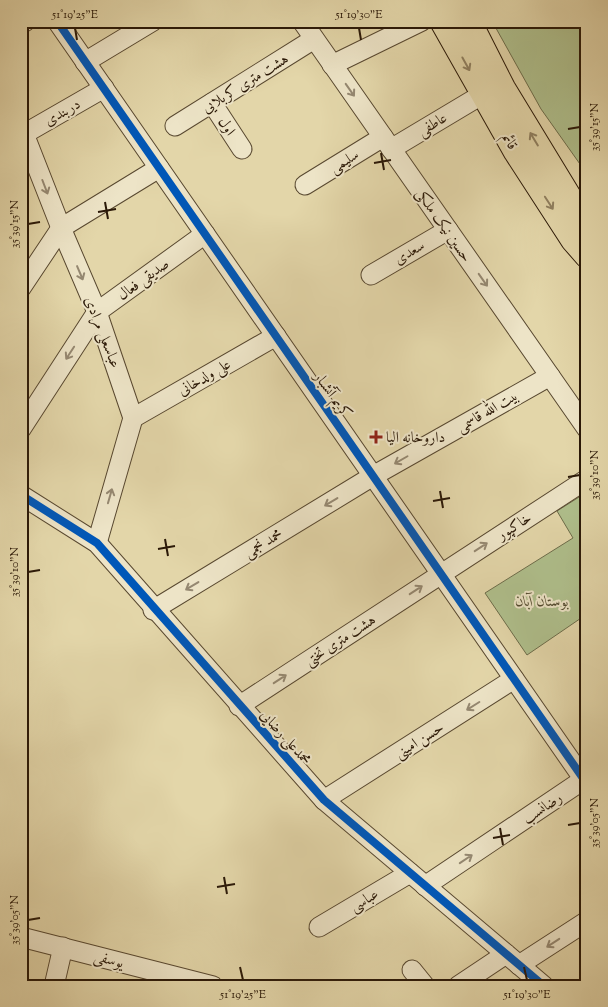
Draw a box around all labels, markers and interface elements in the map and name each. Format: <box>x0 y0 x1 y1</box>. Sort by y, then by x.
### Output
text: 51°19'25"E <box>51 6 99 24</box>
text: 51°19'30"E <box>334 6 383 24</box>
street label: هشت متری کربلایی <box>198 49 293 119</box>
one-way arrow <box>462 56 471 71</box>
one-way arrow <box>345 83 355 97</box>
street label: دربندی <box>41 95 85 132</box>
text: 35°39'15"N <box>586 102 604 151</box>
street label: عاطفی <box>414 108 452 142</box>
street label: اول <box>212 113 240 140</box>
street label: قائم <box>495 129 522 155</box>
one-way arrow <box>529 133 539 147</box>
street label: سلیمی <box>326 145 363 179</box>
one-way arrow <box>41 179 50 195</box>
street label: حسین نیک ملکی <box>410 185 476 267</box>
one-way arrow <box>545 196 555 210</box>
text: 35°39'15"N <box>6 199 24 248</box>
street label: سعدی <box>390 236 429 271</box>
street label: صدیقی فعال <box>114 254 174 306</box>
one-way arrow <box>76 265 86 280</box>
one-way arrow <box>478 273 488 287</box>
street label: عباسعلی مرادی <box>78 294 125 371</box>
one-way arrow <box>65 346 75 360</box>
street label: علی ولدخانی <box>174 355 235 402</box>
street label: کریم آتشبار <box>306 366 356 424</box>
street label: بیت الله قاسمی <box>451 384 523 438</box>
place label: داروخانه الیا <box>386 428 445 449</box>
marker: داروخانه الیا <box>370 431 382 443</box>
text: 35°39'10"N <box>586 450 604 500</box>
one-way arrow <box>394 456 408 466</box>
one-way arrow <box>106 489 116 505</box>
one-way arrow <box>325 497 339 507</box>
street label: خاکپور <box>492 508 536 547</box>
street label: محمد نجمی <box>241 524 287 564</box>
one-way arrow <box>474 542 488 552</box>
text: 35°39'10"N <box>6 547 24 597</box>
one-way arrow <box>186 582 200 592</box>
one-way arrow <box>408 585 422 595</box>
park label: بوستان آبان <box>515 592 569 613</box>
street label: هشت متری تختی <box>301 610 381 672</box>
one-way arrow <box>272 674 286 684</box>
one-way arrow <box>466 701 480 711</box>
street label: محمدعلی رضایی <box>254 706 316 770</box>
street label: حسن امینی <box>391 718 448 765</box>
street label: رضانسب <box>519 788 567 830</box>
text: 35°39'05"N <box>586 798 604 848</box>
one-way arrow <box>459 854 473 864</box>
street label: عباسی <box>346 884 383 918</box>
text: 35°39'05"N <box>6 895 24 945</box>
one-way arrow <box>546 937 560 948</box>
street label: یوسفی <box>91 946 127 975</box>
text: 51°19'25"E <box>219 986 267 1004</box>
text: 51°19'30"E <box>502 986 551 1004</box>

